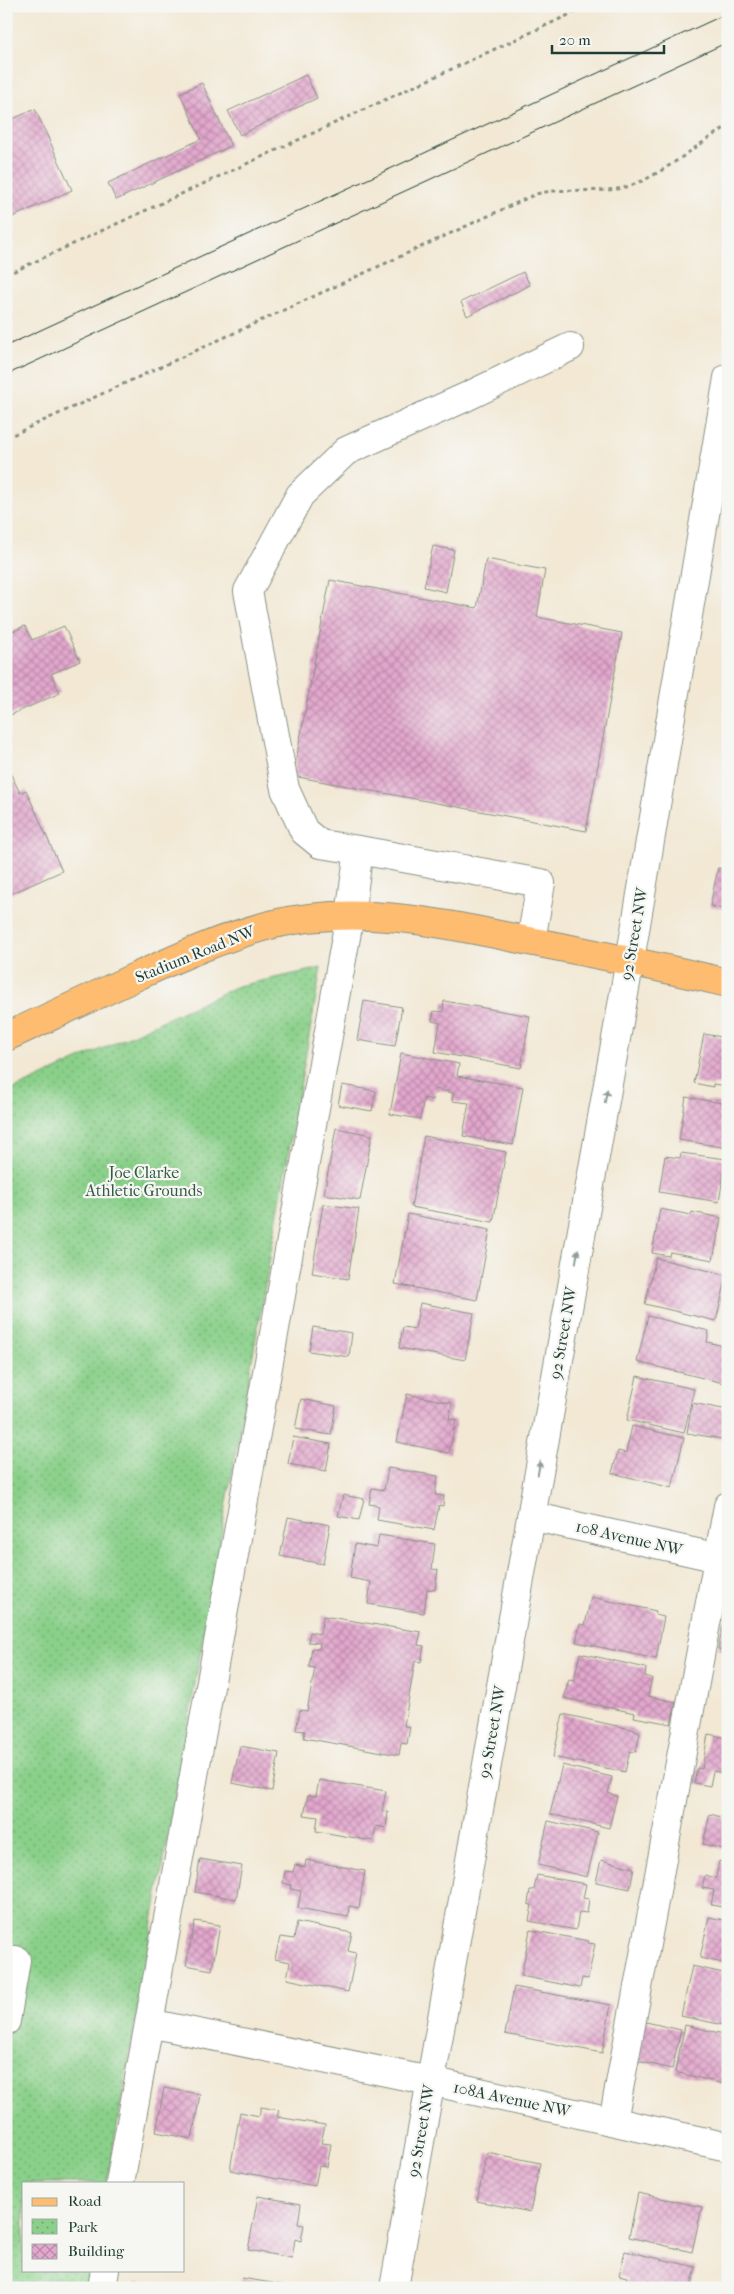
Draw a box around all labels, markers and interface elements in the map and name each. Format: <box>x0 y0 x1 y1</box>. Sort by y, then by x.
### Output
scale bar <box>552 22 664 54</box>
text: 20 m <box>559 31 591 49</box>
street label: 92 Street NW <box>617 885 652 982</box>
street label: Stadium Road NW <box>132 921 259 987</box>
one-way arrow <box>602 1088 610 1104</box>
park label: Joe Clarke Athletic Grounds <box>85 1163 203 1200</box>
one-way arrow <box>574 1248 582 1264</box>
street label: 92 Street NW <box>546 1284 581 1381</box>
one-way arrow <box>536 1459 544 1475</box>
street label: 108 Avenue NW <box>574 1517 685 1560</box>
street label: 92 Street NW <box>475 1683 510 1780</box>
street label: 108A Avenue NW <box>452 2077 574 2121</box>
street label: 92 Street NW <box>404 2082 439 2179</box>
legend <box>22 2182 185 2272</box>
text: Road <box>68 2192 102 2210</box>
text: Park <box>68 2218 98 2236</box>
text: Building <box>68 2242 125 2260</box>

